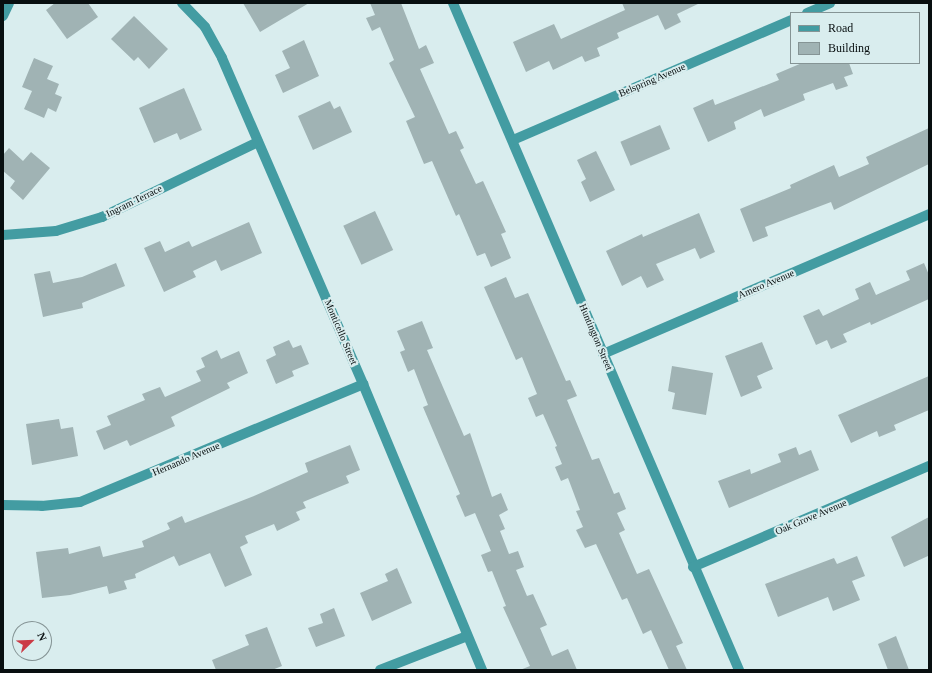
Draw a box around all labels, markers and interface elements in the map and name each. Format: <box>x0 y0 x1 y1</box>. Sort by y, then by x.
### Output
legend <box>790 12 920 64</box>
text: Road <box>828 21 853 35</box>
text: Building <box>828 41 870 55</box>
street label: Belspring Avenue <box>617 60 687 100</box>
street label: Ingram Terrace <box>104 182 164 220</box>
street label: Amero Avenue <box>736 267 796 301</box>
street label: Monticello Street <box>322 298 360 366</box>
street label: Huntington Street <box>577 302 615 372</box>
street label: Hernando Avenue <box>150 439 222 479</box>
street label: Oak Grove Avenue <box>773 496 849 538</box>
north arrow <box>12 621 52 661</box>
text: N <box>35 631 49 643</box>

